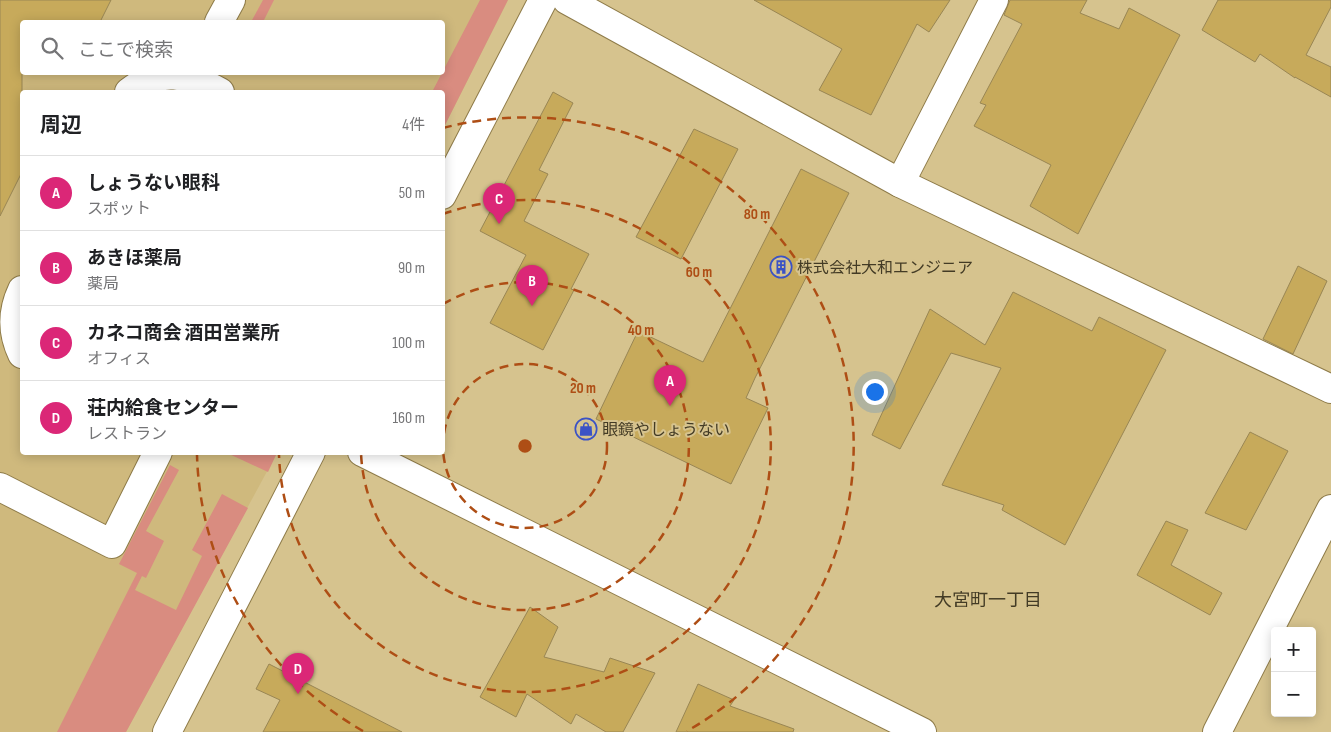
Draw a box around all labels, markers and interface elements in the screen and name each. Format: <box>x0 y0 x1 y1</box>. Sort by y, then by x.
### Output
search box <box>20 20 445 75</box>
icon: search <box>38 34 66 62</box>
text: ここで検索 <box>78 39 173 62</box>
text: 周辺 <box>40 113 82 138</box>
text: 4件 <box>402 116 425 135</box>
text: しょうない眼科 <box>87 172 220 195</box>
pin: C <box>483 183 515 224</box>
text: A <box>52 184 60 203</box>
text: 50 m <box>399 184 425 203</box>
text: スポット <box>87 200 151 219</box>
text: 80 m <box>744 205 770 224</box>
text: あきほ薬局 <box>87 247 182 270</box>
building icon: 株式会社大和エンジニア <box>769 255 793 279</box>
text: B <box>52 259 60 278</box>
text: 90 m <box>398 259 425 278</box>
place label: 株式会社大和エンジニア <box>797 259 973 278</box>
text: 60 m <box>686 263 712 282</box>
pin: B <box>516 265 548 306</box>
text: 薬局 <box>87 275 119 294</box>
text: 40 m <box>628 321 654 340</box>
text: カネコ商会 酒田営業所 <box>87 322 280 345</box>
text: C <box>52 334 60 353</box>
text: 100 m <box>392 334 425 353</box>
text: オフィス <box>87 350 151 369</box>
pin: A <box>654 365 686 406</box>
text: 20 m <box>570 379 596 398</box>
your location <box>862 379 888 405</box>
text: 荘内給食センター <box>87 397 239 420</box>
text: D <box>52 409 60 428</box>
text: 160 m <box>392 409 425 428</box>
shop icon: 眼鏡やしょうない <box>574 417 598 441</box>
place label: 眼鏡やしょうない <box>602 421 730 440</box>
text: レストラン <box>87 425 167 444</box>
centre of rings <box>516 437 534 455</box>
district label: 大宮町一丁目 <box>934 590 1042 611</box>
map controls <box>1271 627 1316 717</box>
button: + <box>1271 627 1316 672</box>
pin: D <box>282 653 314 694</box>
button: − <box>1271 672 1316 717</box>

